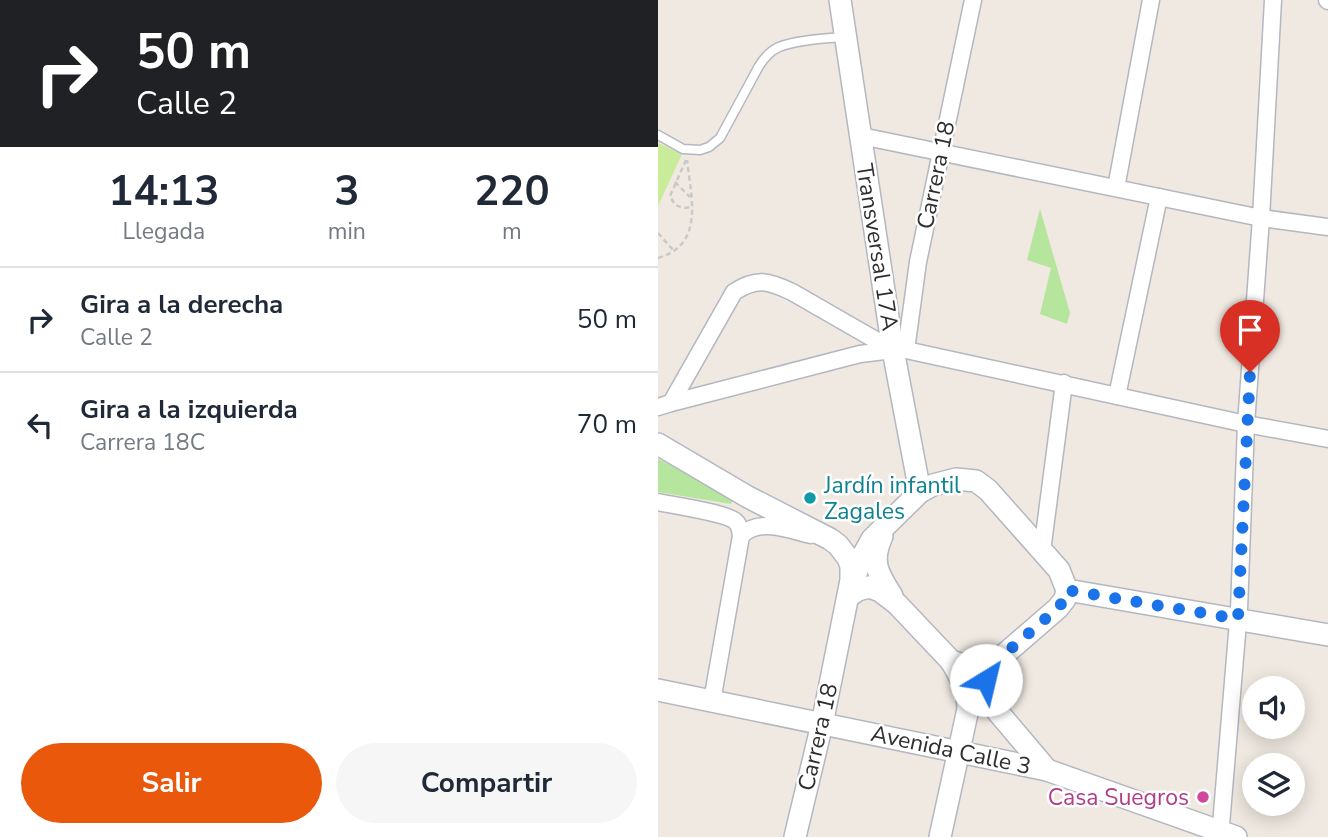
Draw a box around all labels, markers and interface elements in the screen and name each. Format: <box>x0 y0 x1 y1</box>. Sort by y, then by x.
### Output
text: 50 m <box>136 18 251 85</box>
icon: right <box>21 28 112 119</box>
text: Calle 2 <box>136 82 237 125</box>
street label: Carrera 18 <box>909 118 963 232</box>
street label: Transversal 17A <box>848 161 906 333</box>
text: 14:13 <box>108 163 219 220</box>
text: 3 <box>334 163 359 220</box>
text: 220 <box>474 163 550 220</box>
text: Llegada <box>123 216 205 247</box>
text: min <box>328 216 366 247</box>
text: m <box>502 216 522 247</box>
text: Gira a la derecha <box>80 287 283 322</box>
pin <box>1220 300 1280 372</box>
icon: right <box>21 301 59 339</box>
text: 50 m <box>577 302 637 337</box>
icon: arrive <box>1231 311 1269 349</box>
text: Calle 2 <box>80 322 153 353</box>
text: Gira a la izquierda <box>80 392 298 427</box>
icon: left <box>21 406 59 444</box>
text: 70 m <box>577 407 637 442</box>
text: Carrera 18C <box>80 427 205 458</box>
place label: Jardín infantil Zagales <box>823 470 961 527</box>
marker: Jardín infantil Zagales <box>802 490 818 506</box>
position arrow <box>949 643 1023 717</box>
map controls <box>1242 676 1305 816</box>
button: sound <box>1242 676 1305 739</box>
street label: Carrera 18 <box>791 680 845 794</box>
street label: Avenida Calle 3 <box>868 718 1034 782</box>
button: Salir <box>21 743 322 823</box>
button: Compartir <box>336 743 637 823</box>
button: layers <box>1242 753 1305 816</box>
place label: Casa Suegros <box>1048 782 1189 813</box>
marker: Casa Suegros <box>1195 789 1211 805</box>

